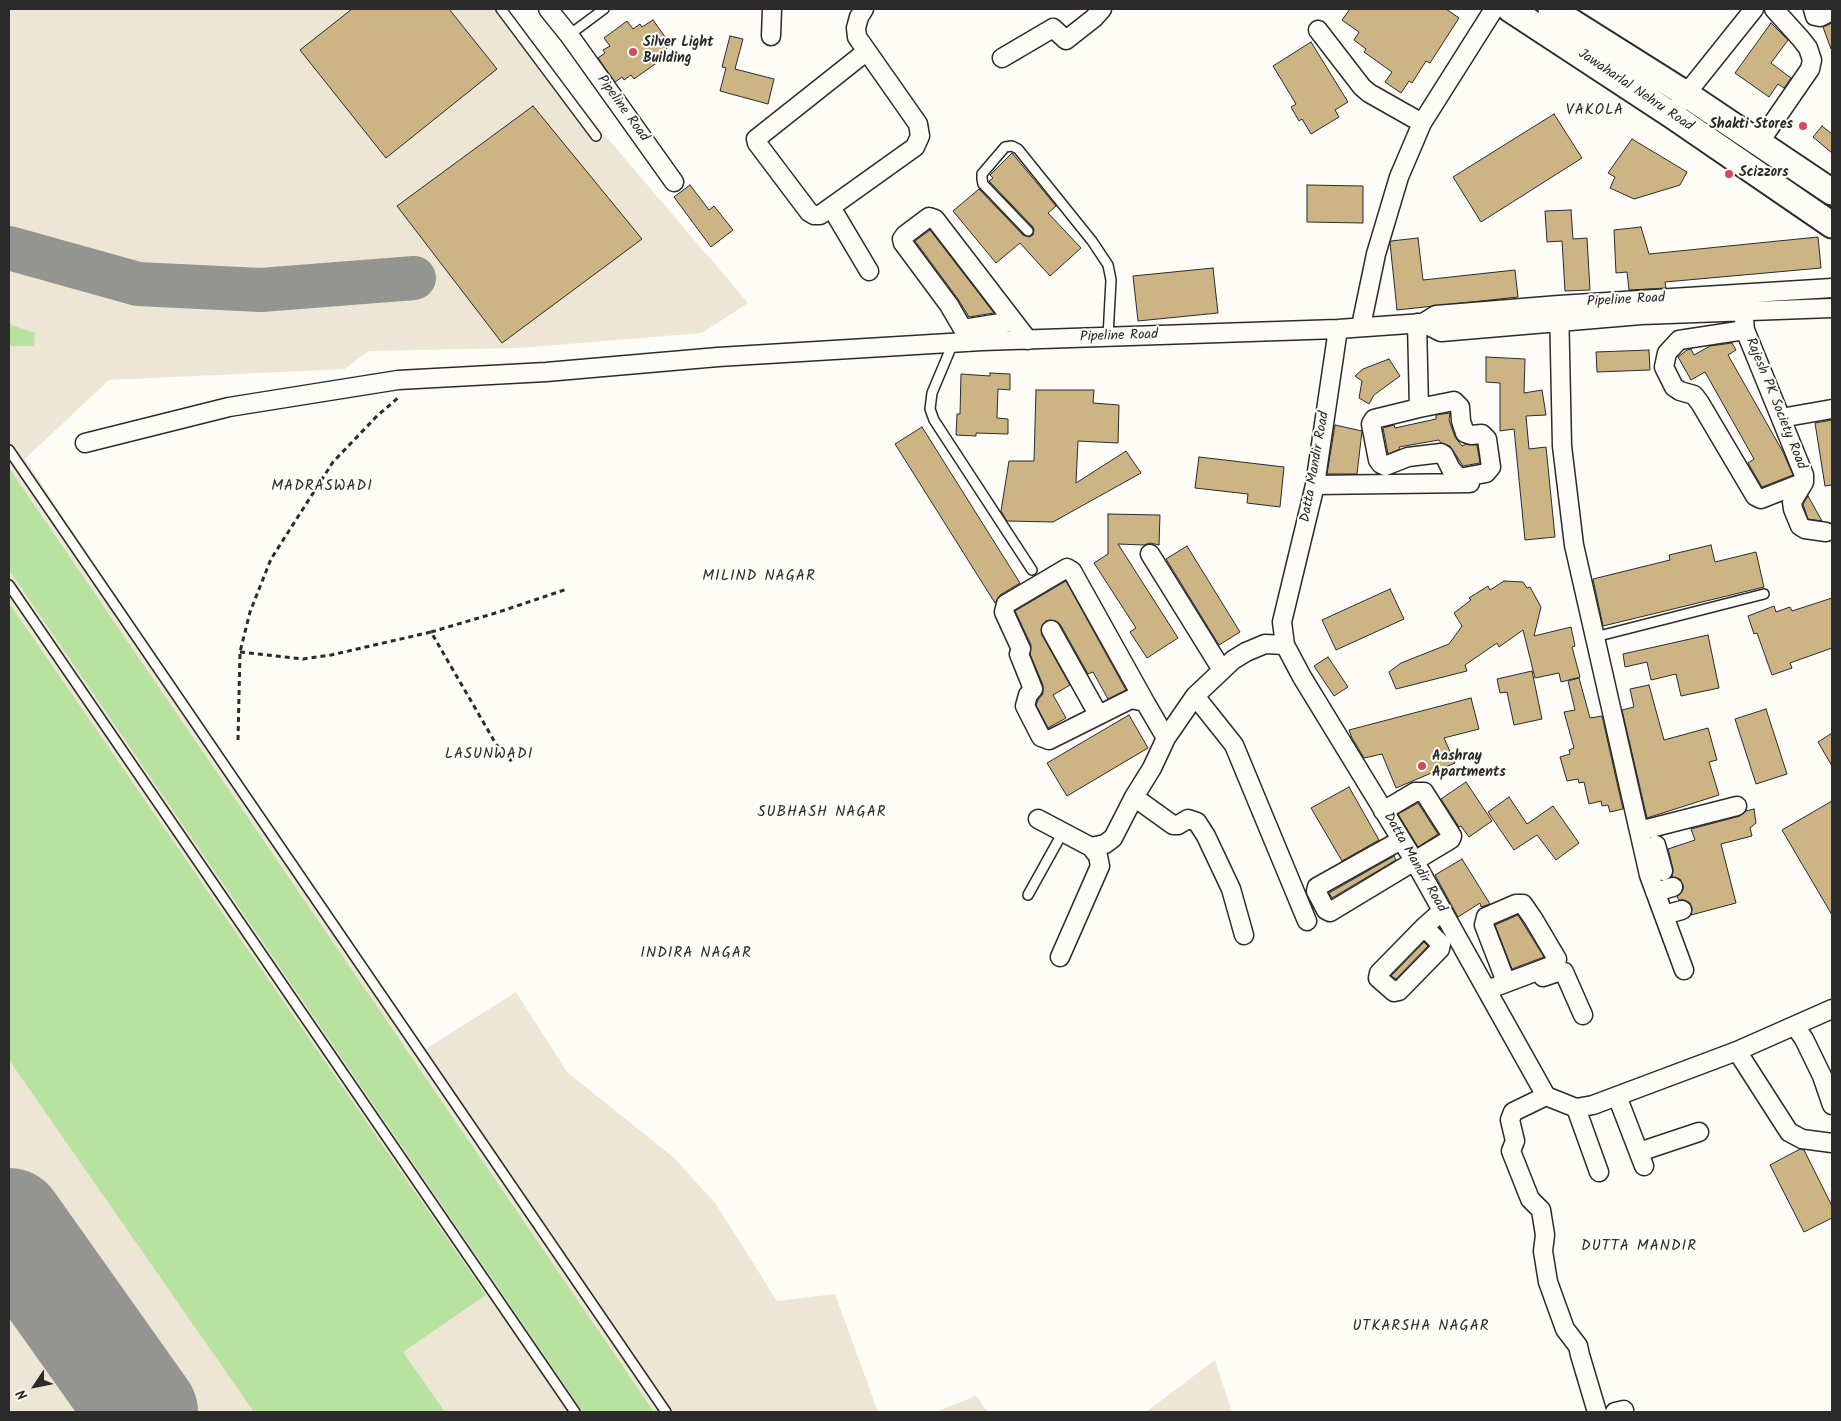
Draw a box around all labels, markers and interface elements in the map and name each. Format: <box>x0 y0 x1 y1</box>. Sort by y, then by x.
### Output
place label: Silver Light Building <box>643 36 714 68</box>
marker: Silver Light Building <box>627 46 639 58</box>
street label: Jawaharlal Nehru Road <box>1574 46 1696 136</box>
street label: Pipeline Road <box>592 72 652 146</box>
district label: VAKOLA <box>1565 102 1625 120</box>
place label: Shakti Stores <box>1709 118 1793 134</box>
marker: Shakti Stores <box>1797 120 1809 132</box>
place label: Scizzors <box>1739 166 1789 182</box>
marker: Scizzors <box>1723 168 1735 180</box>
street label: Pipeline Road <box>1587 291 1665 311</box>
street label: Pipeline Road <box>1080 327 1158 347</box>
street label: Rajesh PK Society Road <box>1741 336 1809 472</box>
street label: Datta Mandir Road <box>1298 410 1334 524</box>
district label: MADRASWADI <box>270 478 374 496</box>
district label: MILIND NAGAR <box>701 568 817 586</box>
district label: LASUNWADI <box>444 746 534 764</box>
place label: Aashray Apartments <box>1432 750 1506 782</box>
marker: Aashray Apartments <box>1416 760 1428 772</box>
district label: SUBHASH NAGAR <box>756 804 888 822</box>
street label: Datta Mandir Road <box>1379 810 1449 916</box>
district label: INDIRA NAGAR <box>639 945 753 963</box>
district label: DUTTA MANDIR <box>1579 1238 1699 1256</box>
district label: UTKARSHA NAGAR <box>1351 1318 1491 1336</box>
north arrow <box>10 1361 60 1411</box>
text: N <box>11 1385 34 1404</box>

